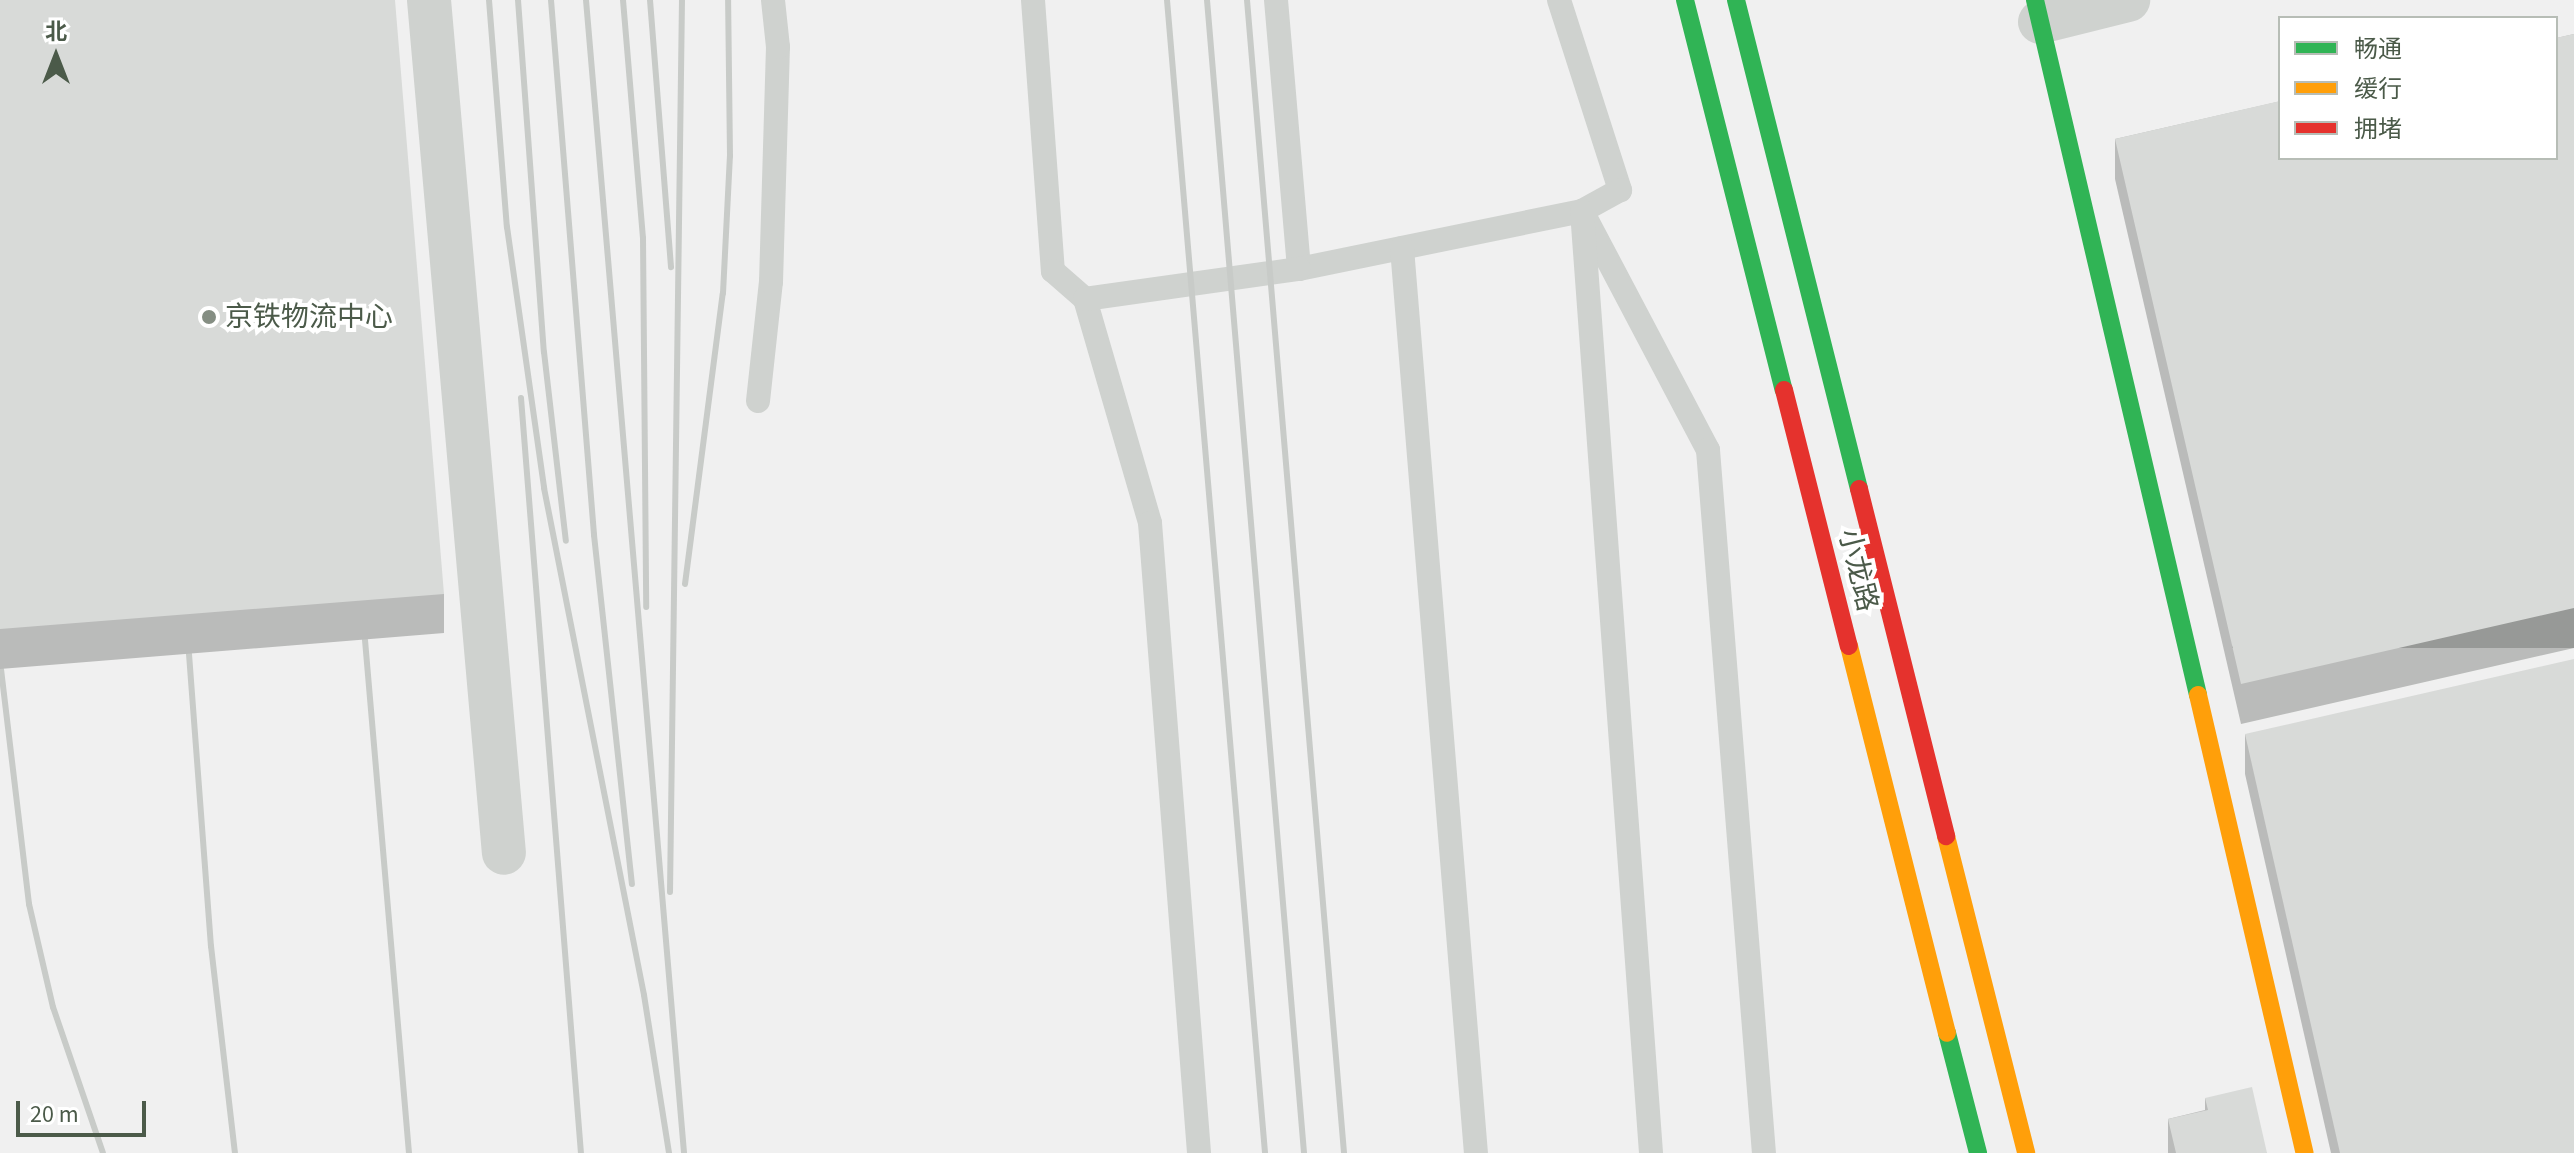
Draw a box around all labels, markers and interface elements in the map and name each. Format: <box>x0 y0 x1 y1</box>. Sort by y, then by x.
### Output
north arrow <box>16 16 96 96</box>
text: 北 <box>45 16 67 48</box>
legend <box>2278 16 2558 160</box>
text: 畅通 <box>2354 32 2402 67</box>
text: 缓行 <box>2354 72 2402 107</box>
text: 拥堵 <box>2354 112 2402 147</box>
place label: 京铁物流中心 <box>225 300 393 334</box>
marker: 京铁物流中心 <box>200 308 218 326</box>
street label: 小龙路 <box>1832 525 1884 615</box>
scale bar <box>20 1085 150 1135</box>
text: 20 m <box>30 1097 79 1132</box>

